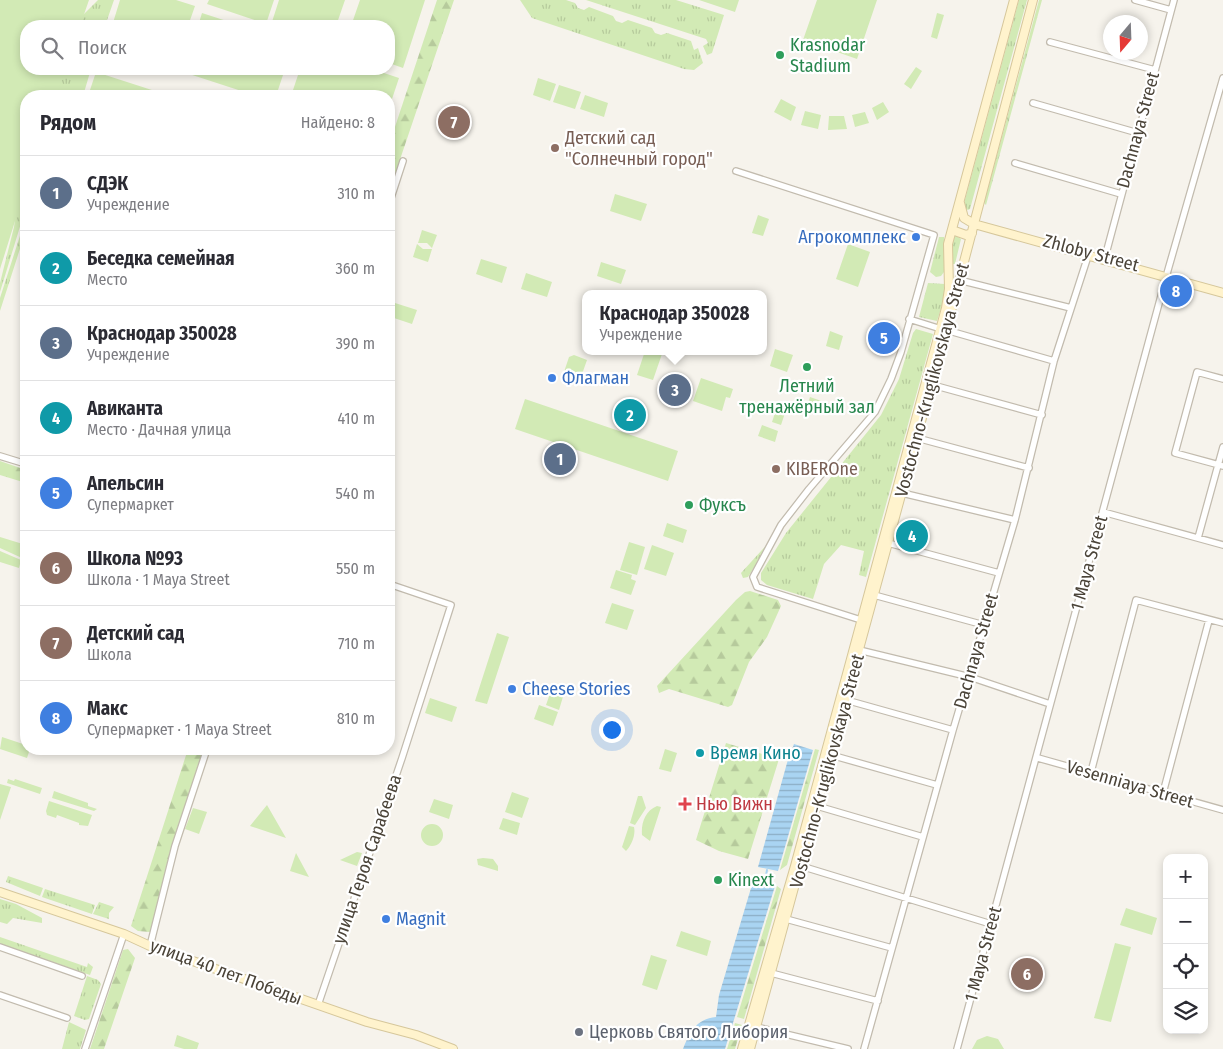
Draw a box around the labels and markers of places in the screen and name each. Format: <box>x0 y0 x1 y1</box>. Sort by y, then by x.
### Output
place label: Krasnodar Stadium <box>790 34 866 77</box>
marker: Krasnodar Stadium <box>774 49 786 61</box>
pin: 7 <box>438 103 470 141</box>
place label: Детский сад "Солнечный город" <box>564 127 713 170</box>
marker: Детский сад "Солнечный город" <box>549 142 561 154</box>
place label: Агрокомплекс <box>798 226 906 248</box>
marker: Агрокомплекс <box>910 231 922 243</box>
pin: 8 <box>1160 272 1192 310</box>
pin: 5 <box>868 319 900 357</box>
marker: Летний тренажёрный зал <box>801 361 813 373</box>
place label: Флагман <box>562 367 629 389</box>
pin: 3 <box>659 371 691 409</box>
marker: Флагман <box>546 372 558 384</box>
place label: Летний тренажёрный зал <box>739 375 875 418</box>
pin: 2 <box>614 396 646 434</box>
pin: 1 <box>544 440 576 478</box>
place label: KIBEROne <box>786 458 858 480</box>
marker: KIBEROne <box>770 463 782 475</box>
place label: Фуксъ <box>699 494 746 516</box>
marker: Фуксъ <box>683 499 695 511</box>
pin: 4 <box>896 517 928 555</box>
place label: Cheese Stories <box>522 678 631 700</box>
marker: Cheese Stories <box>506 683 518 695</box>
place label: Время Кино <box>710 742 801 764</box>
marker: Время Кино <box>694 747 706 759</box>
place label: Нью Вижн <box>696 793 773 815</box>
marker: Нью Вижн <box>678 797 692 811</box>
place label: Kinext <box>728 869 774 891</box>
marker: Kinext <box>712 874 724 886</box>
place label: Magnit <box>396 908 446 930</box>
marker: Magnit <box>380 913 392 925</box>
pin: 6 <box>1011 955 1043 993</box>
place label: Церковь Святого Либория <box>589 1021 788 1043</box>
marker: Церковь Святого Либория <box>573 1026 585 1038</box>

